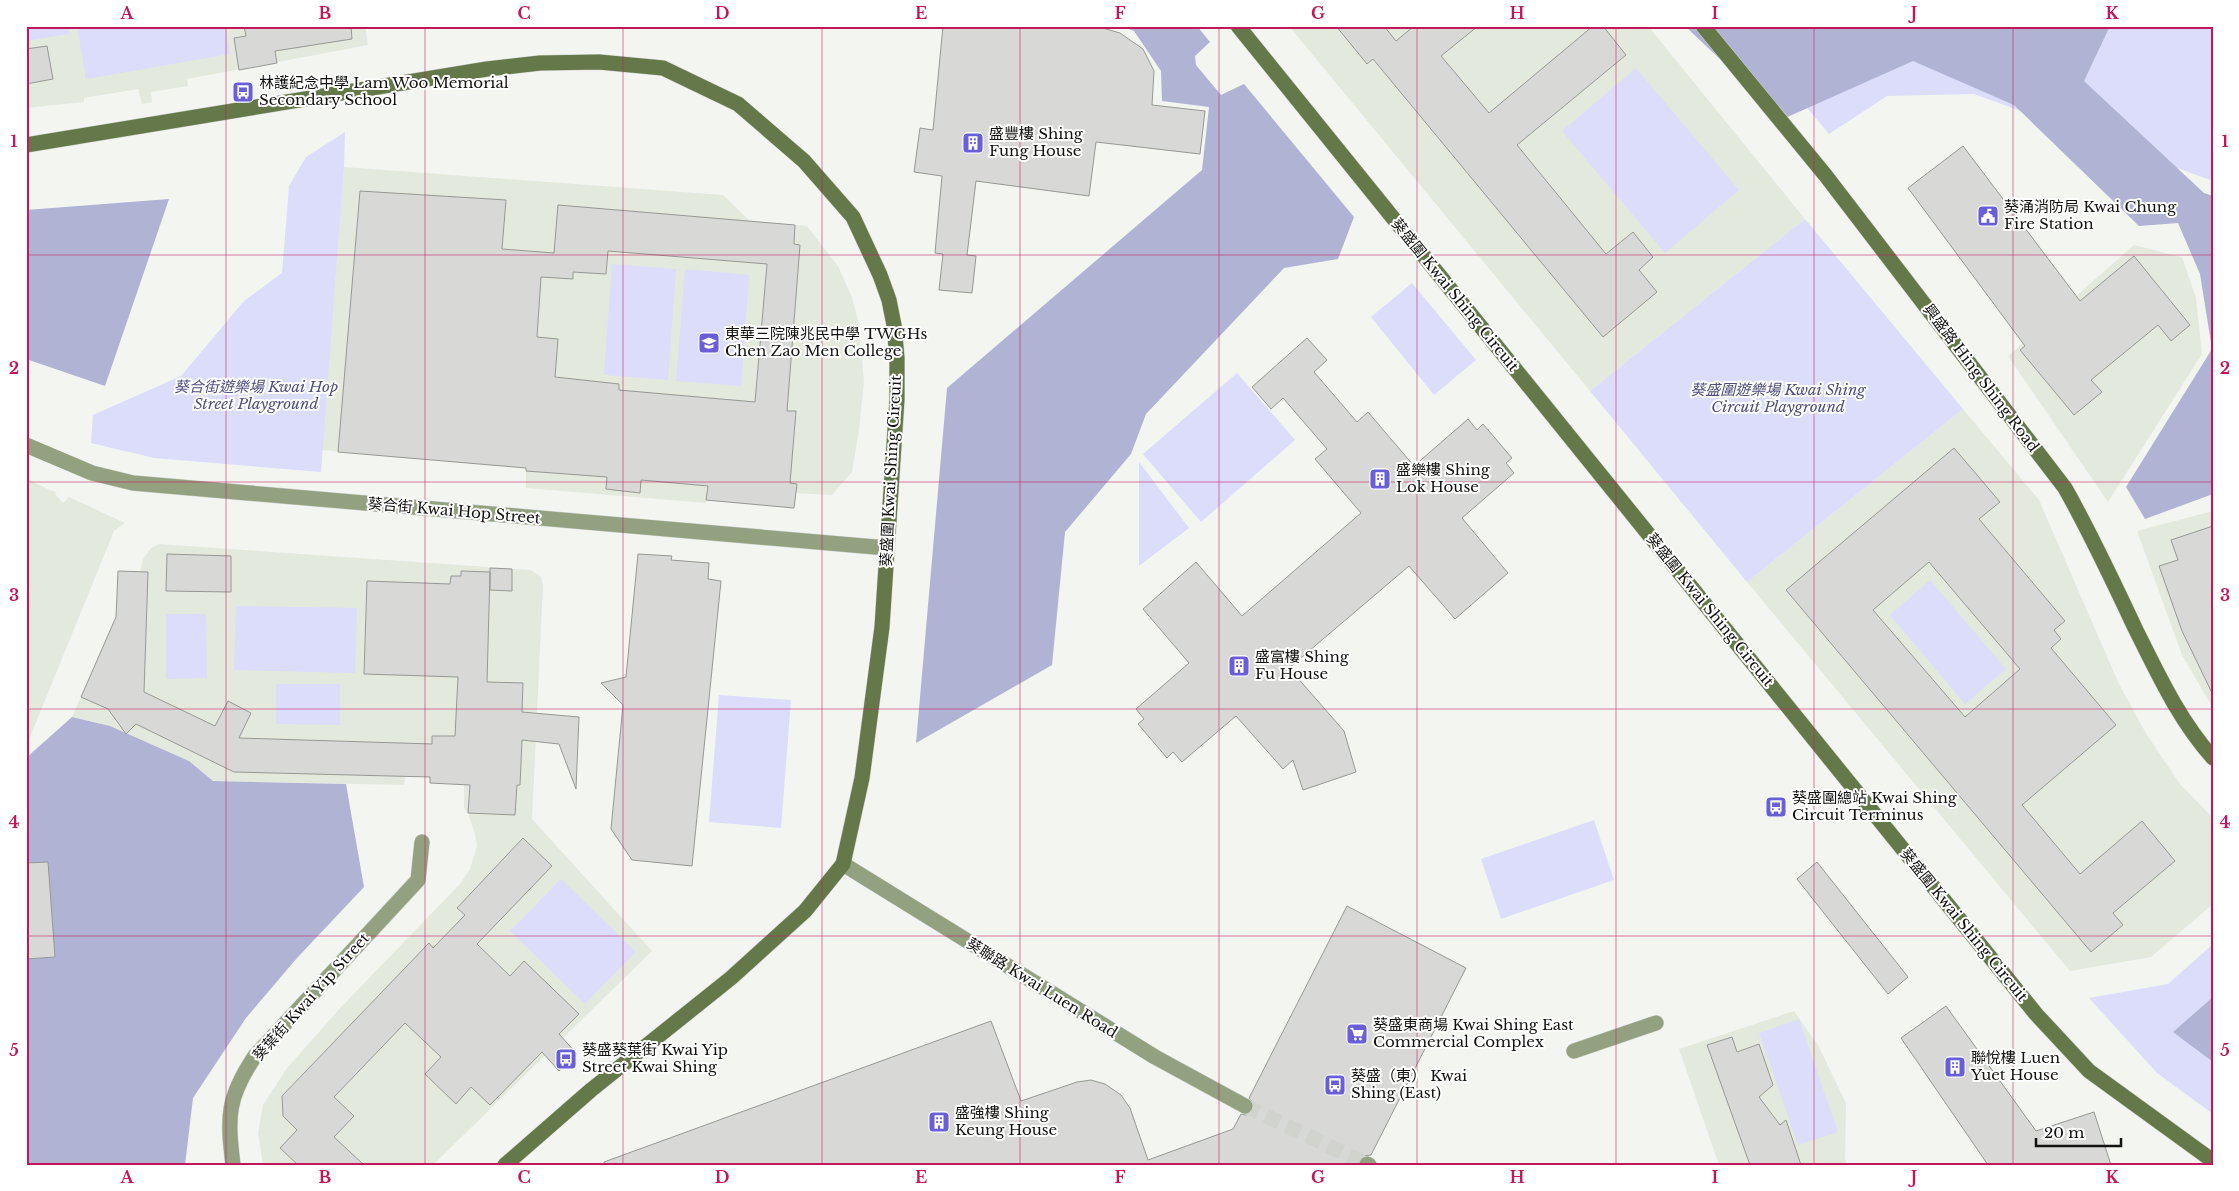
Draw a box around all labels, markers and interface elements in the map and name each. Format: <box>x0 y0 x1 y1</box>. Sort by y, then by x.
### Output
text: A <box>120 3 135 23</box>
text: B <box>319 3 332 23</box>
text: C <box>517 3 531 23</box>
text: D <box>715 3 729 23</box>
text: E <box>915 3 927 23</box>
text: F <box>1114 3 1126 23</box>
text: G <box>1311 3 1325 23</box>
text: H <box>1509 3 1525 23</box>
text: I <box>1712 3 1719 23</box>
text: J <box>1908 3 1917 23</box>
text: K <box>2105 3 2119 23</box>
place label: 林護紀念中學 Lam Woo Memorial Secondary School <box>259 73 509 109</box>
bus stop icon: 林護紀念中學 Lam Woo Memorial Secondary School <box>231 80 255 104</box>
place label: 盛豐樓 Shing Fung House <box>989 124 1084 160</box>
text: 1 <box>11 131 18 151</box>
building icon: 盛豐樓 Shing Fung House <box>961 131 985 155</box>
text: 1 <box>2222 131 2229 151</box>
place label: 葵涌消防局 Kwai Chung Fire Station <box>2004 197 2177 233</box>
public building icon: 葵涌消防局 Kwai Chung Fire Station <box>1976 204 2000 228</box>
street label: 葵盛圍 Kwai Shing Circuit <box>1388 214 1523 376</box>
street label: 興盛路 Hing Shing Road <box>1920 300 2043 455</box>
place label: 東華三院陳兆民中學 TWGHs Chen Zao Men College <box>725 324 927 360</box>
school or university icon: 東華三院陳兆民中學 TWGHs Chen Zao Men College <box>697 331 721 355</box>
text: 2 <box>9 358 19 378</box>
text: 2 <box>2220 358 2230 378</box>
street label: 葵盛圍 Kwai Shing Circuit <box>876 374 905 567</box>
park label: 葵合街遊樂場 Kwai Hop Street Playground <box>174 377 338 413</box>
park label: 葵盛圍遊樂場 Kwai Shing Circuit Playground <box>1690 380 1866 416</box>
place label: 盛樂樓 Shing Lok House <box>1396 460 1491 496</box>
building icon: 盛樂樓 Shing Lok House <box>1368 467 1392 491</box>
street label: 葵合街 Kwai Hop Street <box>367 493 542 528</box>
street label: 葵盛圍 Kwai Shing Circuit <box>1643 529 1778 691</box>
text: 3 <box>9 585 19 605</box>
text: 3 <box>2220 585 2230 605</box>
place label: 盛富樓 Shing Fu House <box>1255 647 1350 683</box>
building icon: 盛富樓 Shing Fu House <box>1227 654 1251 678</box>
place label: 葵盛圍總站 Kwai Shing Circuit Terminus <box>1792 788 1958 824</box>
bus stop icon: 葵盛圍總站 Kwai Shing Circuit Terminus <box>1764 795 1788 819</box>
text: 4 <box>9 812 19 832</box>
text: 4 <box>2220 812 2230 832</box>
street label: 葵盛圍 Kwai Shing Circuit <box>1897 844 2032 1006</box>
street label: 葵葉街 Kwai Yip Street <box>248 929 373 1064</box>
street label: 葵聯路 Kwai Luen Road <box>963 933 1121 1042</box>
place label: 葵盛東商場 Kwai Shing East Commercial Complex <box>1373 1015 1574 1051</box>
supermarket icon: 葵盛東商場 Kwai Shing East Commercial Complex <box>1345 1022 1369 1046</box>
text: 5 <box>9 1040 19 1060</box>
place label: 葵盛葵葉街 Kwai Yip Street Kwai Shing <box>582 1040 728 1076</box>
text: 5 <box>2220 1040 2230 1060</box>
bus stop icon: 葵盛葵葉街 Kwai Yip Street Kwai Shing <box>554 1047 578 1071</box>
place label: 聯悅樓 Luen Yuet House <box>1970 1048 2060 1084</box>
building icon: 聯悅樓 Luen Yuet House <box>1943 1055 1967 1079</box>
place label: 葵盛（東） Kwai Shing (East) <box>1351 1066 1467 1102</box>
bus stop icon: 葵盛（東） Kwai Shing (East) <box>1323 1073 1347 1097</box>
place label: 盛強樓 Shing Keung House <box>955 1103 1057 1139</box>
building icon: 盛強樓 Shing Keung House <box>927 1110 951 1134</box>
scale bar <box>2036 1116 2122 1148</box>
text: 20 m <box>2044 1123 2084 1142</box>
text: A <box>120 1167 135 1187</box>
text: B <box>319 1167 332 1187</box>
text: C <box>517 1167 531 1187</box>
text: D <box>715 1167 729 1187</box>
text: E <box>915 1167 927 1187</box>
text: F <box>1114 1167 1126 1187</box>
text: G <box>1311 1167 1325 1187</box>
text: H <box>1509 1167 1525 1187</box>
text: I <box>1712 1167 1719 1187</box>
text: J <box>1908 1167 1917 1187</box>
text: K <box>2105 1167 2119 1187</box>

